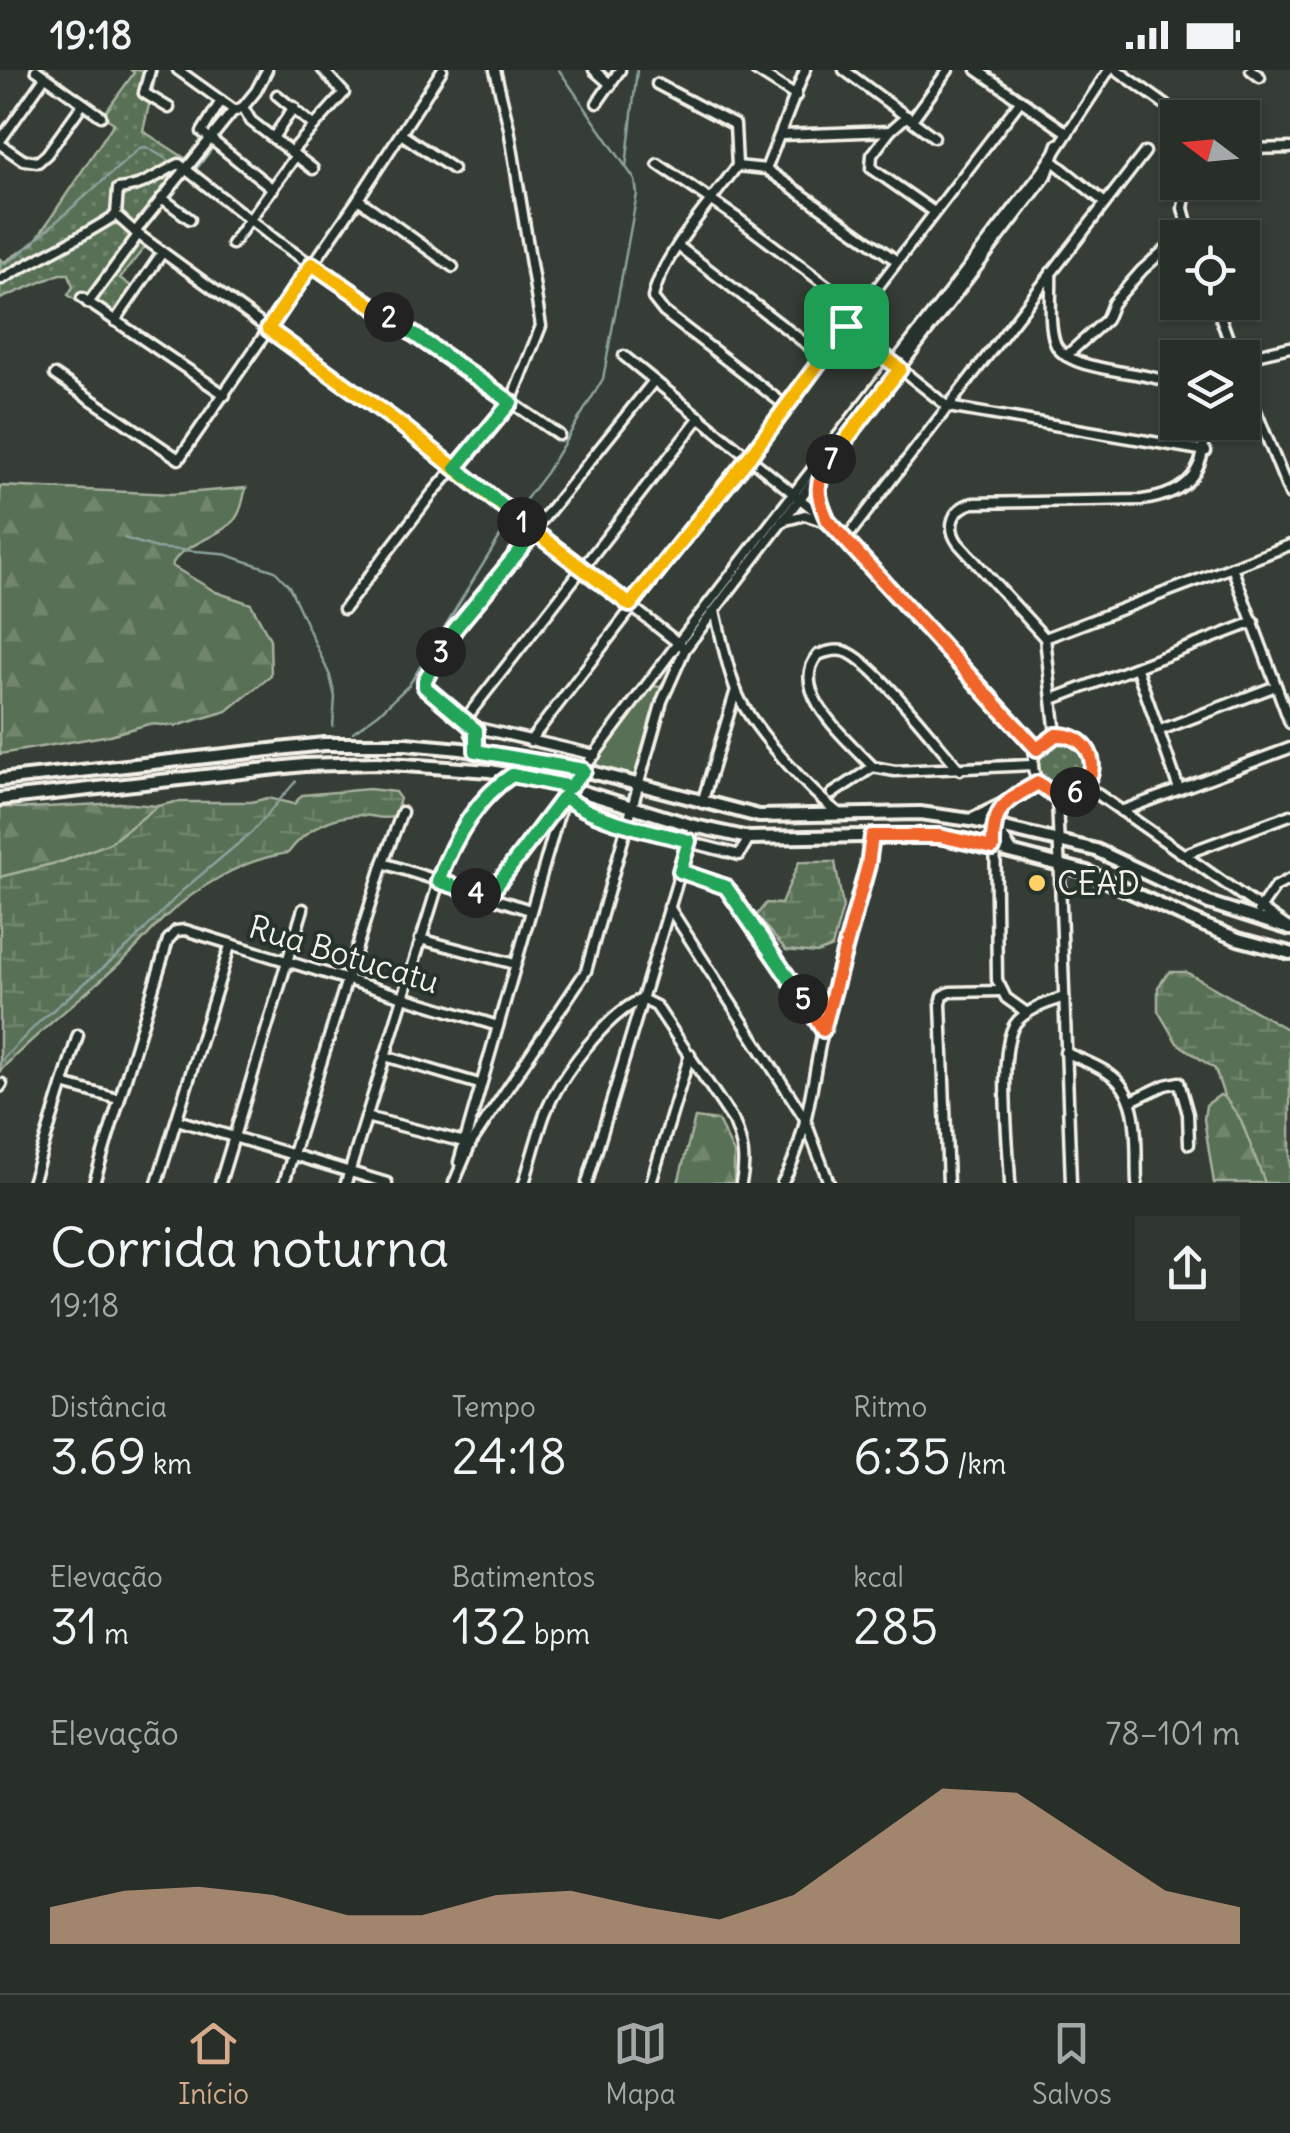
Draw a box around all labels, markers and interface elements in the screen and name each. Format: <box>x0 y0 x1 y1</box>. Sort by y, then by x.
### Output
text: 19:18 <box>50 12 133 59</box>
north arrow <box>1160 100 1260 200</box>
map controls <box>1160 100 1260 440</box>
button: locate <box>1160 220 1260 320</box>
pin <box>804 284 889 369</box>
pin: 2 <box>364 292 414 342</box>
text: 2 <box>381 299 397 335</box>
icon: arrive <box>819 299 874 354</box>
button: layers <box>1160 340 1260 440</box>
pin: 7 <box>806 434 856 484</box>
text: 7 <box>824 441 838 477</box>
pin: 1 <box>497 497 547 547</box>
text: 1 <box>516 504 528 540</box>
pin: 3 <box>416 627 466 677</box>
text: 3 <box>433 634 449 670</box>
pin: 6 <box>1050 767 1100 817</box>
text: 6 <box>1067 774 1083 810</box>
place label: CEAD <box>1057 863 1140 904</box>
pin: 4 <box>451 868 501 918</box>
marker: CEAD <box>1026 872 1048 894</box>
text: 4 <box>468 875 484 911</box>
street label: Rua Botucatu <box>244 906 444 1002</box>
pin: 5 <box>778 974 828 1024</box>
text: 5 <box>795 981 811 1017</box>
text: Corrida noturna <box>50 1213 449 1282</box>
button: share <box>1135 1216 1240 1321</box>
text: 19:18 <box>50 1285 119 1326</box>
text: Distância <box>50 1389 167 1425</box>
text: Tempo <box>452 1389 536 1425</box>
text: Ritmo <box>853 1389 927 1425</box>
text: 3.69 <box>50 1425 146 1488</box>
text: 24:18 <box>452 1425 567 1488</box>
text: 6:35 <box>853 1425 951 1488</box>
text: km <box>146 1446 192 1482</box>
text: /km <box>951 1446 1006 1482</box>
text: Elevação <box>50 1559 163 1595</box>
text: Batimentos <box>452 1559 595 1595</box>
text: kcal <box>853 1559 904 1595</box>
text: 31 <box>50 1595 98 1658</box>
text: 132 <box>452 1595 527 1658</box>
text: 285 <box>853 1595 938 1658</box>
text: m <box>98 1616 129 1652</box>
text: bpm <box>527 1616 590 1652</box>
text: Elevação <box>50 1713 179 1754</box>
text: 78–101 m <box>1106 1713 1240 1754</box>
tab: Início <box>178 2016 249 2112</box>
tab: Mapa <box>605 2016 676 2112</box>
tab: Salvos <box>1032 2016 1112 2112</box>

